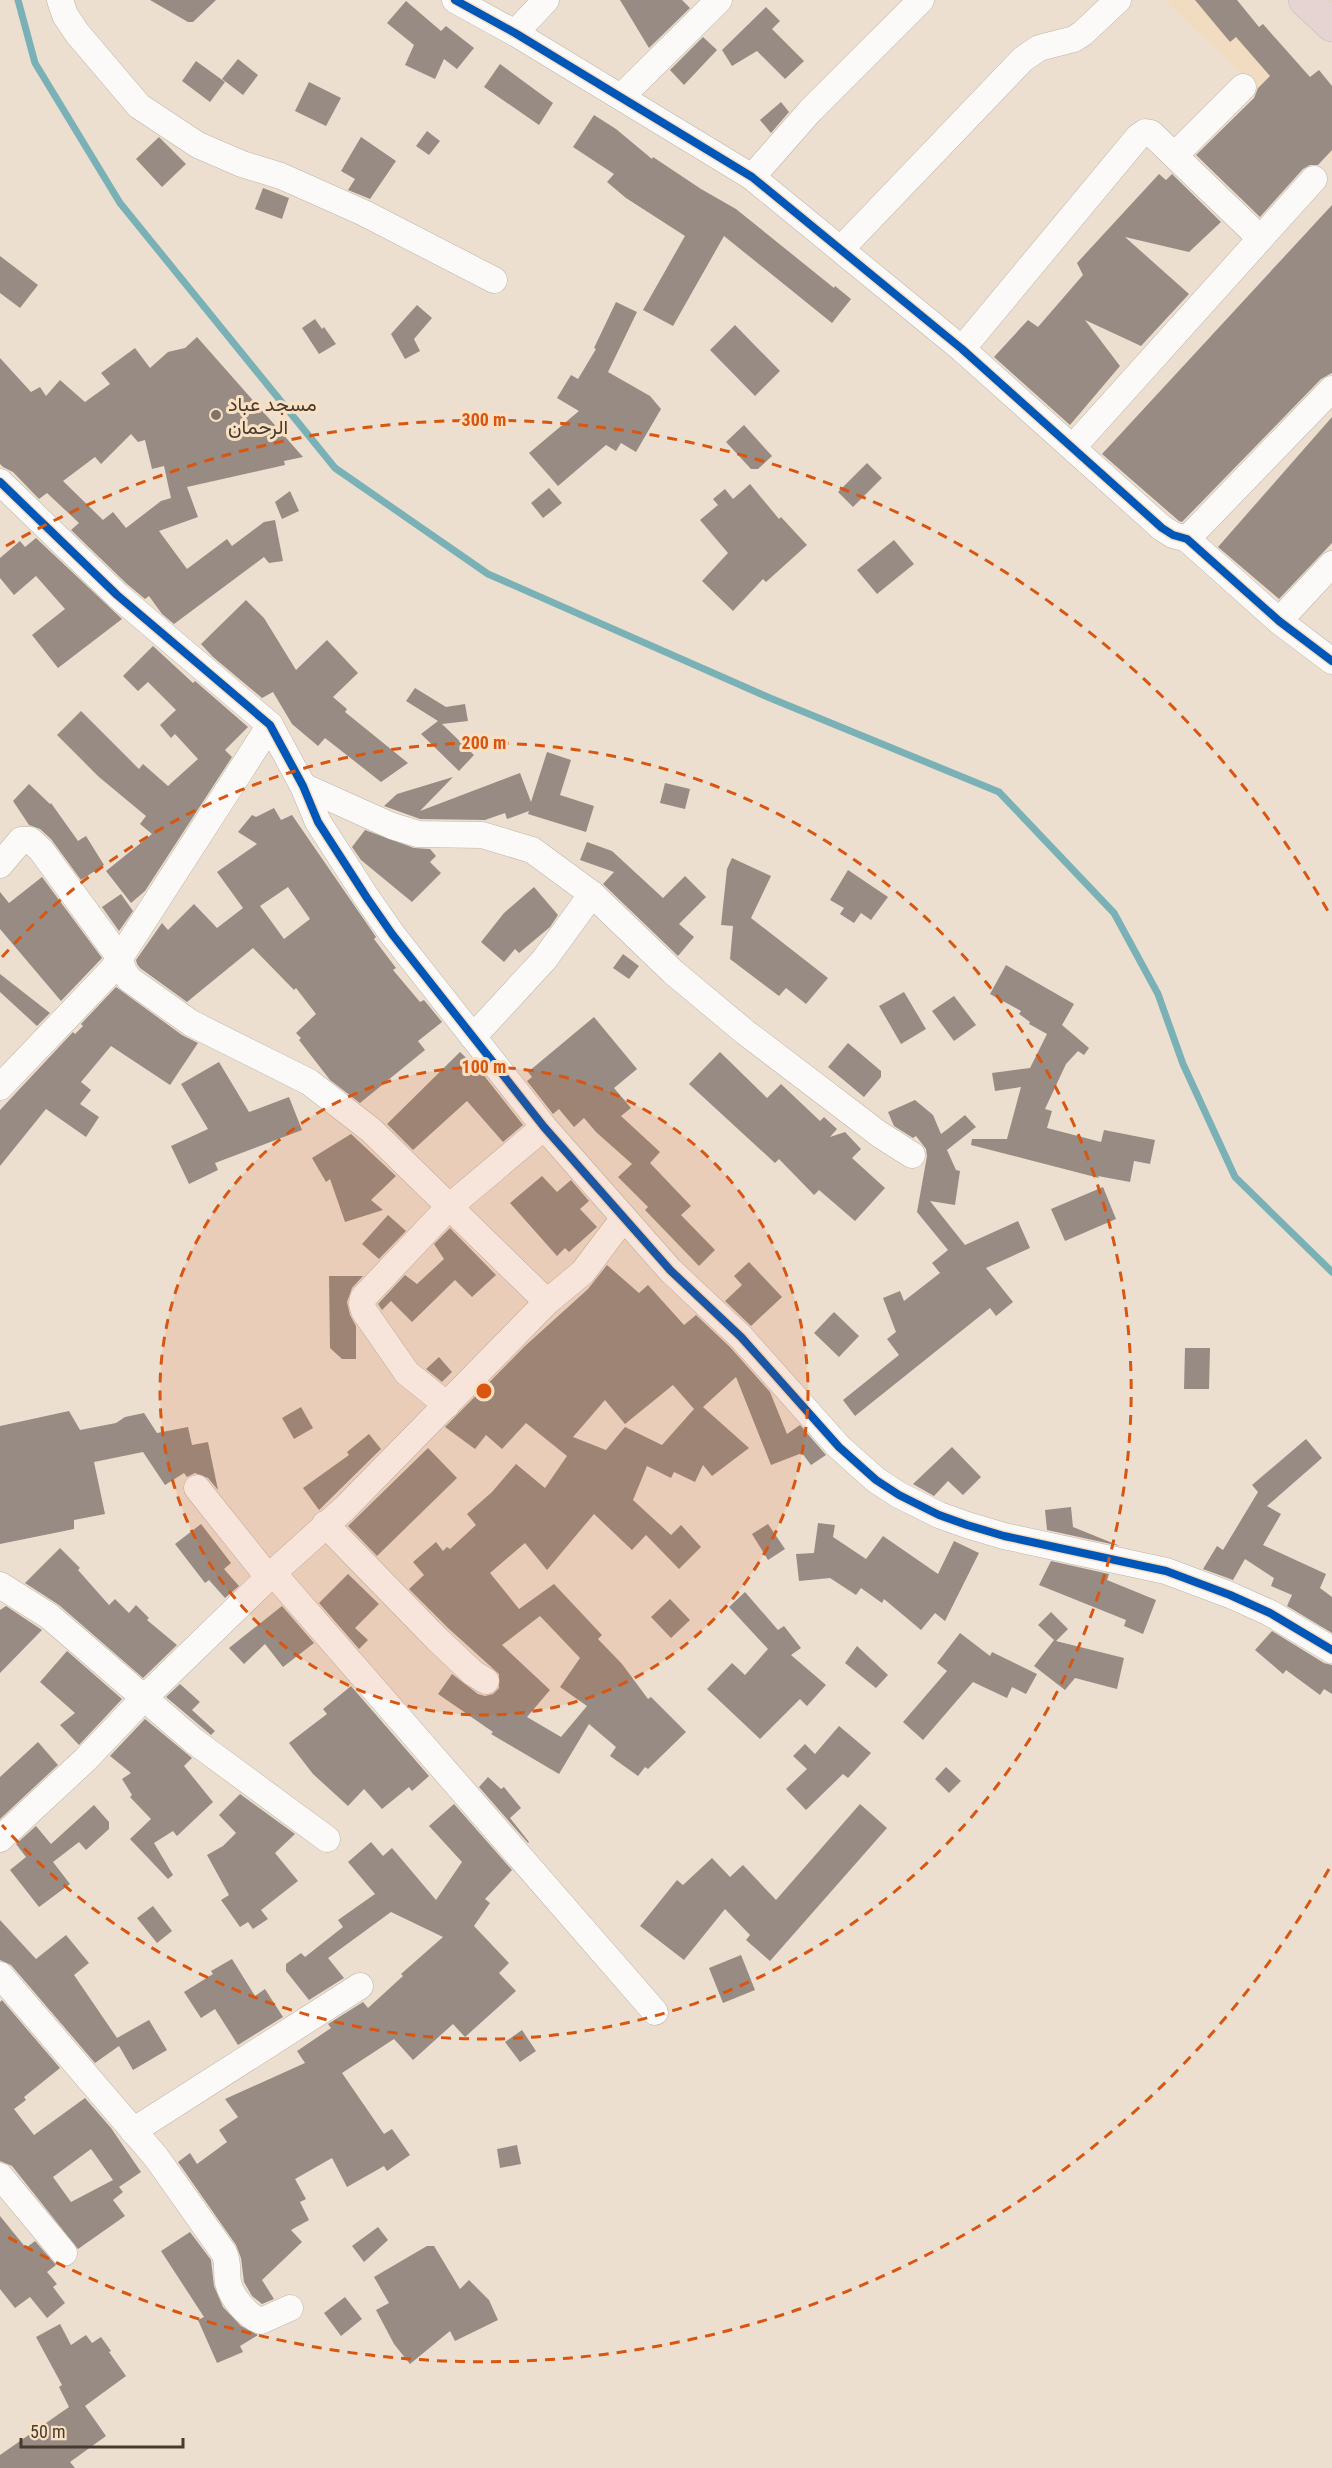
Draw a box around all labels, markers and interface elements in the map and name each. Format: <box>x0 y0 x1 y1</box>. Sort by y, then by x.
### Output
place label: مسجد عباد الرحمان <box>228 392 317 440</box>
marker: مسجد عباد الرحمان <box>209 408 223 422</box>
text: 300 m <box>462 409 506 430</box>
text: 200 m <box>462 732 506 753</box>
text: 100 m <box>462 1056 506 1077</box>
centre of rings <box>474 1381 494 1401</box>
scale bar <box>21 2411 183 2449</box>
text: 50 m <box>30 2421 65 2442</box>

